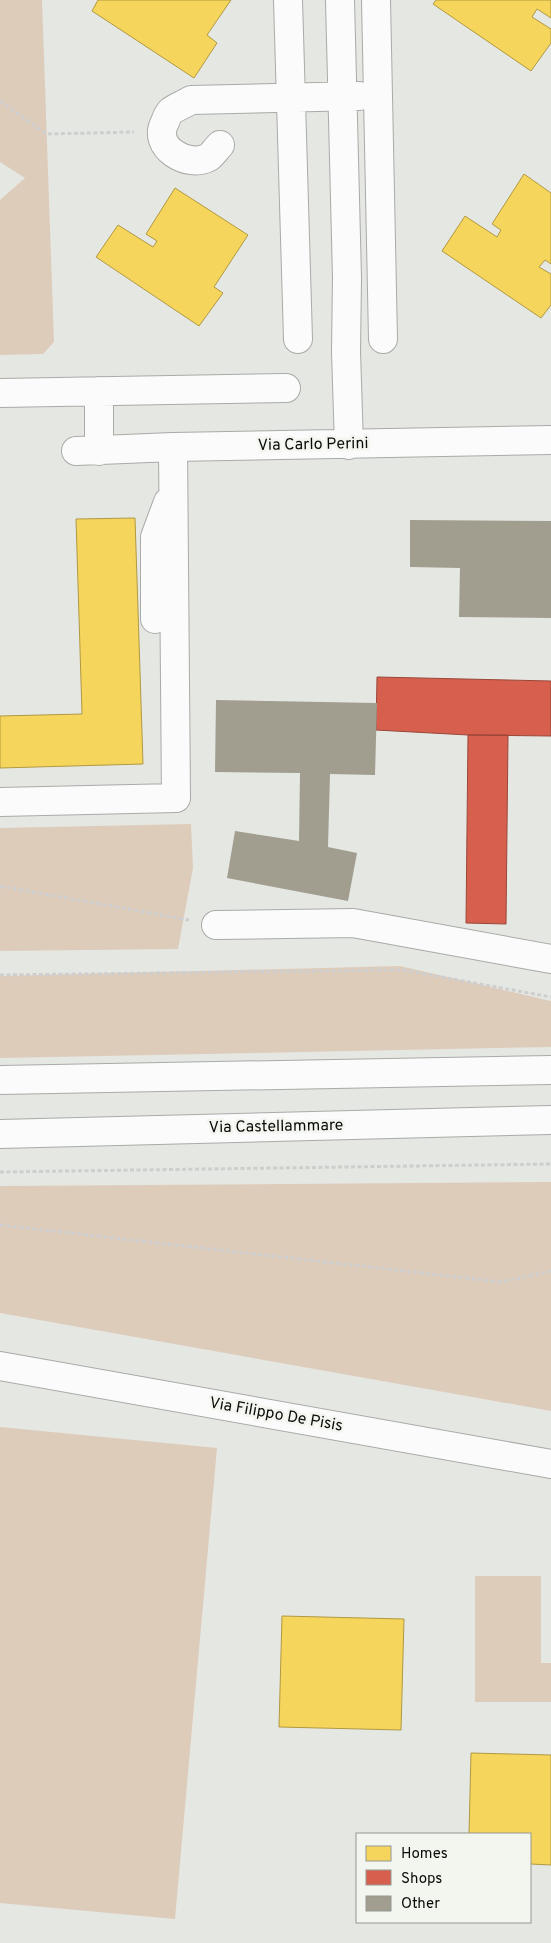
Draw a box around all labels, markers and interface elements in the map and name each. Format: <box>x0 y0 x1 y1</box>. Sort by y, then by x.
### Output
street label: Via Carlo Perini <box>257 434 369 456</box>
street label: Via Castellammare <box>208 1116 344 1138</box>
street label: Via Filippo De Pisis <box>208 1393 344 1437</box>
legend <box>356 1833 531 1923</box>
text: Homes <box>401 1845 448 1864</box>
text: Shops <box>401 1870 442 1889</box>
text: Other <box>401 1895 440 1914</box>

